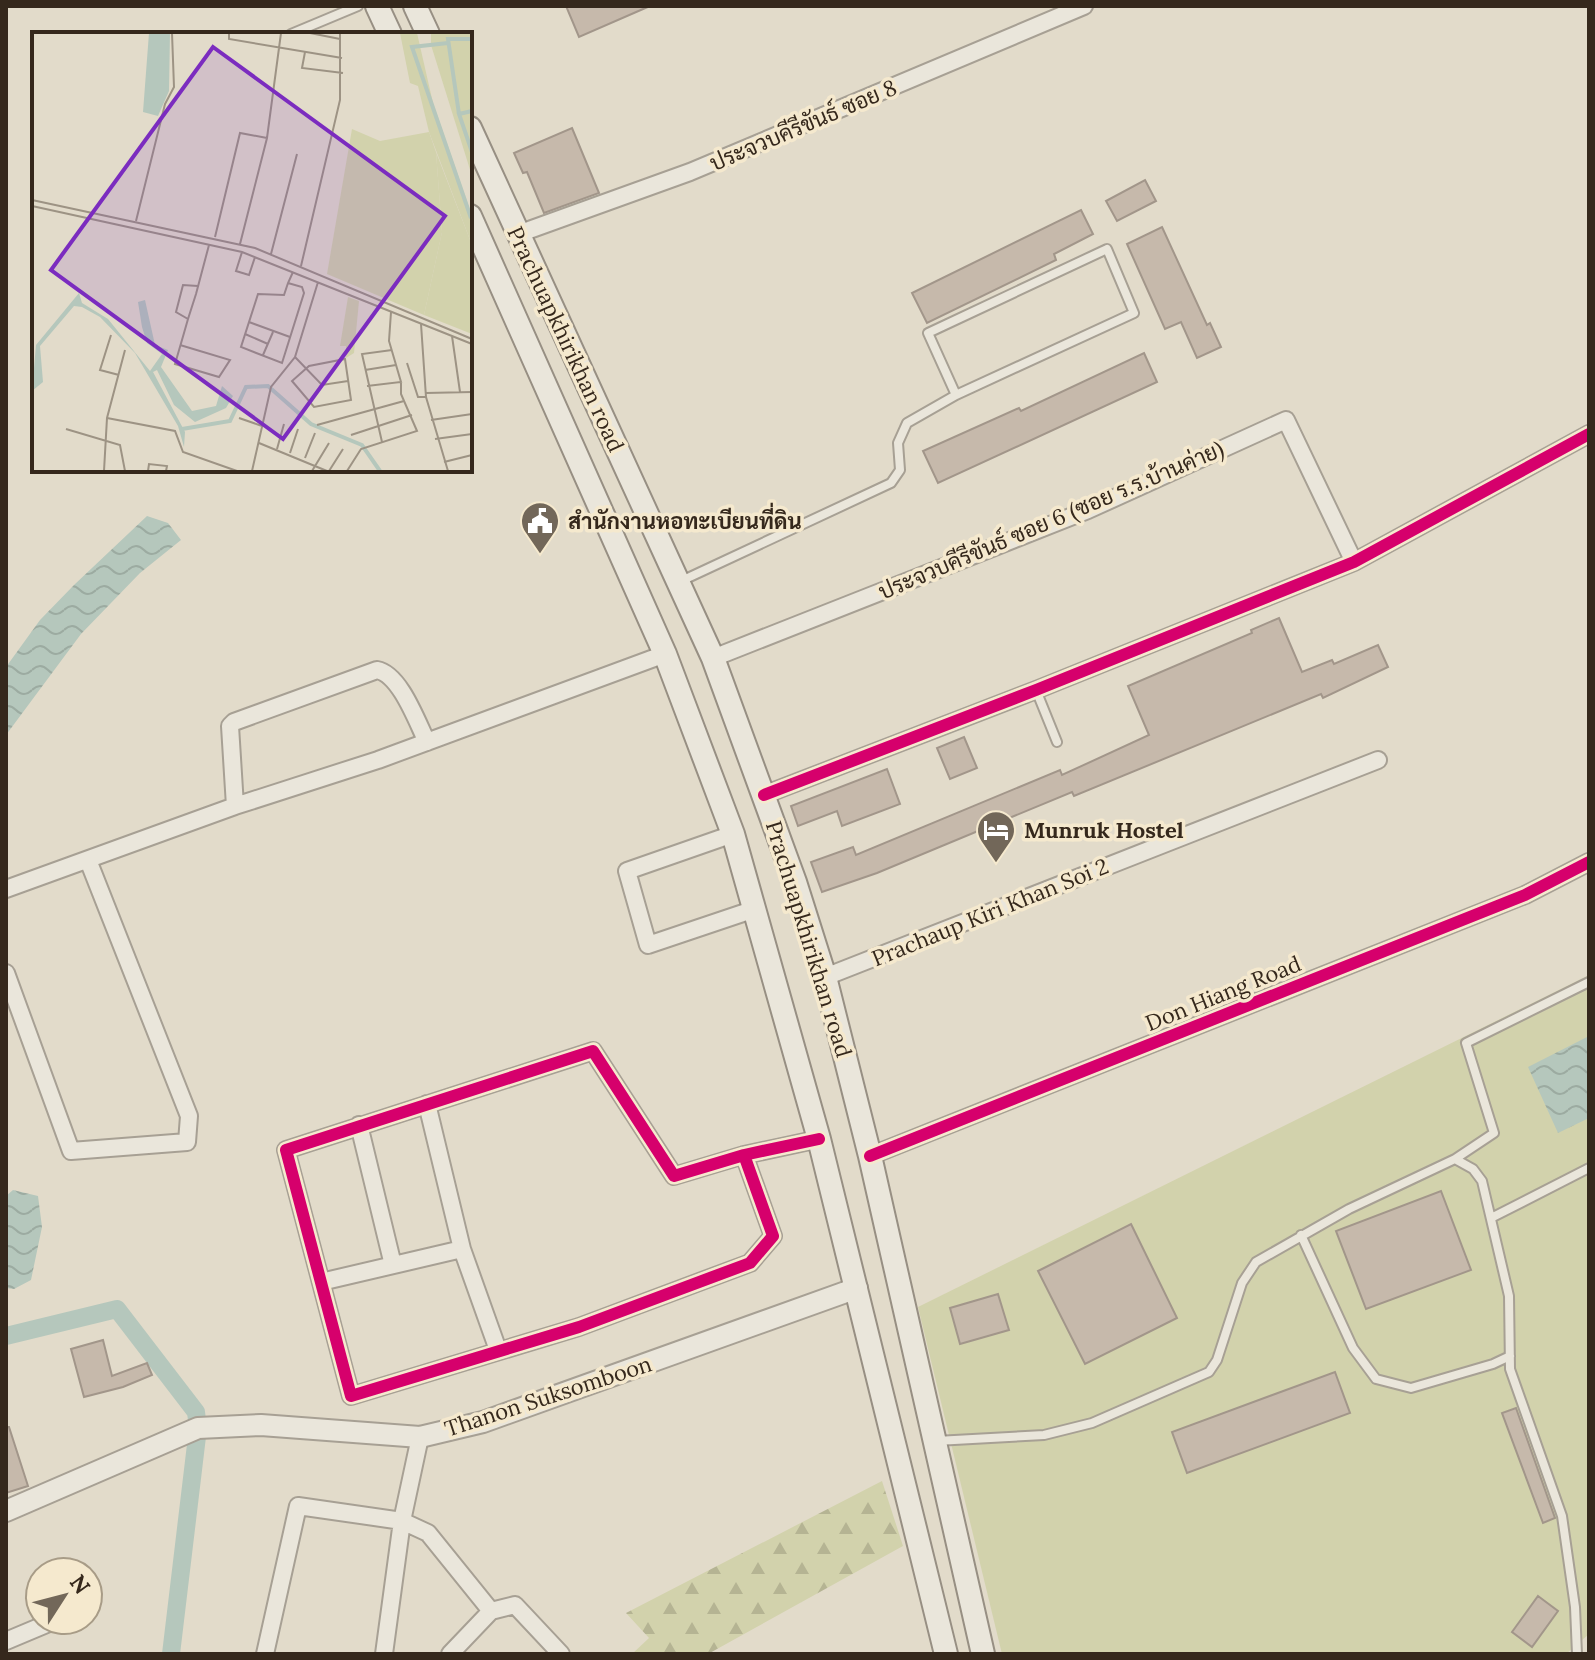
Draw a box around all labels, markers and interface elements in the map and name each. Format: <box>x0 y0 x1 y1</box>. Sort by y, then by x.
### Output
inset map <box>32 32 472 472</box>
street label: ประจวบคีรีขันธ์ ซอย 8 <box>705 73 901 177</box>
street label: Prachuapkhirikhan road <box>501 222 631 456</box>
street label: ประจวบคีรีขันธ์ ซอย 6 (ซอย ร.ร.บ้านค่าย) <box>874 434 1228 606</box>
public building icon: สำนักงานหอทะเบียนที่ดิน <box>519 500 561 555</box>
place label: สำนักงานหอทะเบียนที่ดิน <box>568 502 802 535</box>
hotel icon: Munruk Hostel <box>975 809 1017 864</box>
place label: Munruk Hostel <box>1024 816 1184 844</box>
street label: Prachuapkhirikhan road <box>760 817 858 1061</box>
street label: Prachaup Kiri Khan Soi 2 <box>868 852 1112 972</box>
street label: Don Hiang Road <box>1141 949 1305 1037</box>
street label: Thanon Suksomboon <box>441 1349 655 1443</box>
north arrow <box>24 1556 104 1636</box>
text: N <box>64 1569 97 1599</box>

